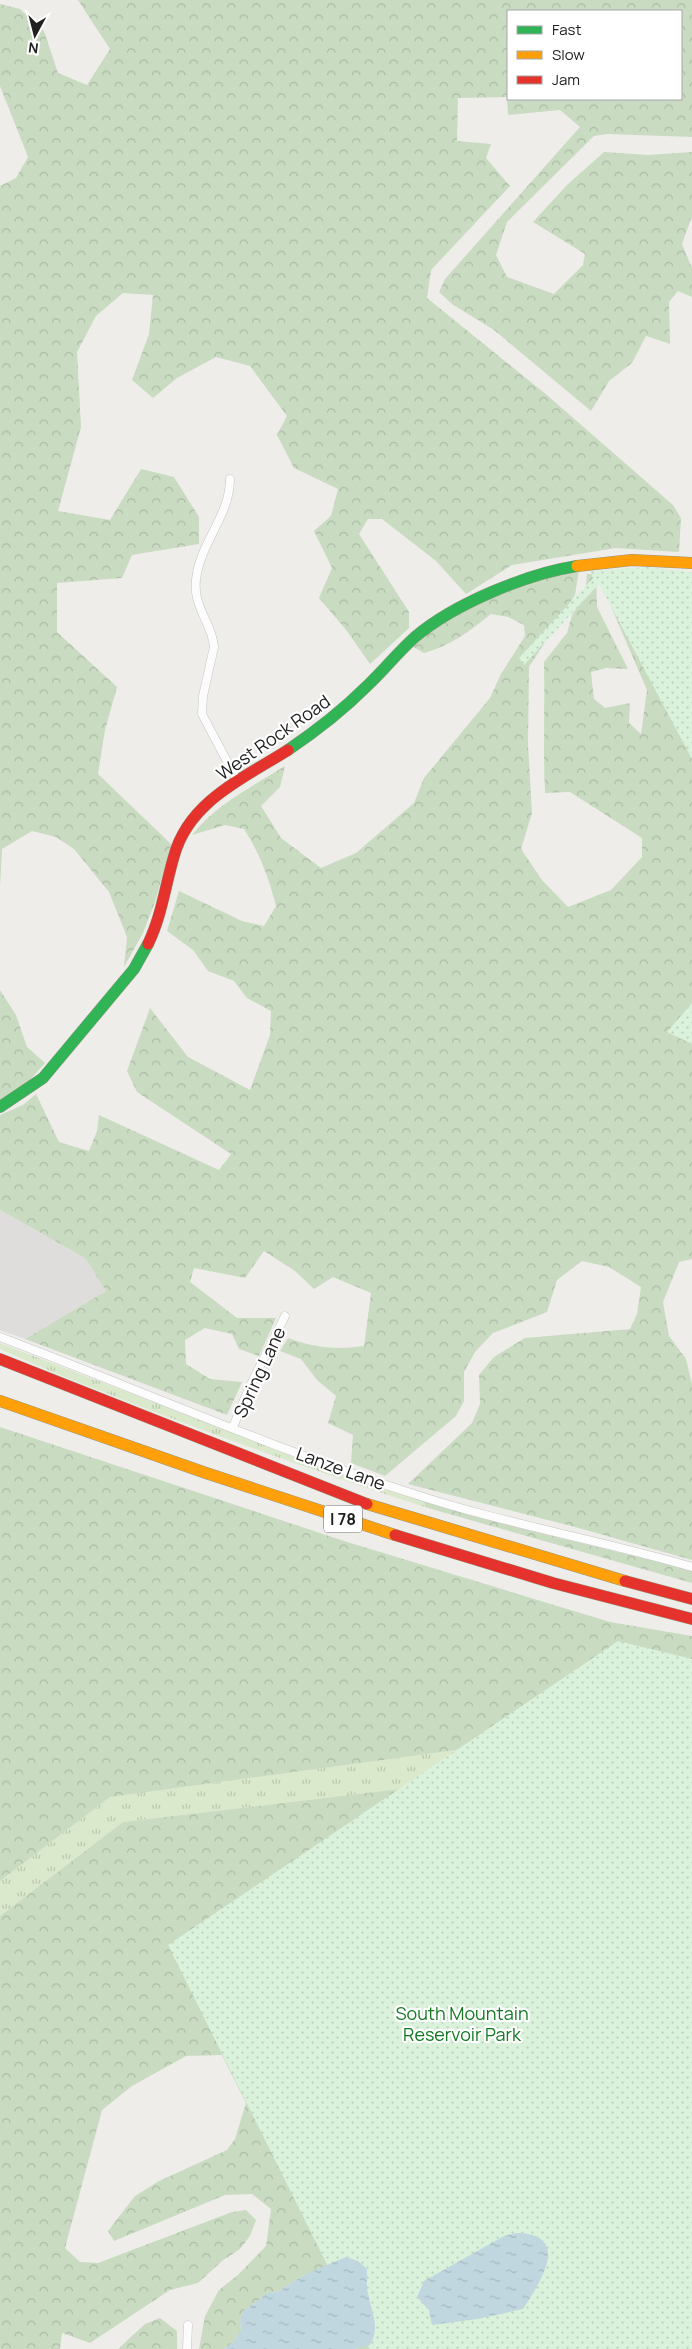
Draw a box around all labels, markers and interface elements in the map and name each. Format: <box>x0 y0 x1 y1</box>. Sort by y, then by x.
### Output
north arrow <box>10 10 60 60</box>
legend <box>507 10 682 100</box>
text: Fast <box>552 19 581 40</box>
text: N <box>27 38 40 58</box>
text: Slow <box>552 44 585 65</box>
text: Jam <box>552 69 580 90</box>
street label: West Rock Road <box>211 689 335 785</box>
street label: Spring Lane <box>227 1323 291 1421</box>
street label: Lanze Lane <box>293 1441 389 1495</box>
road number: I 78 <box>324 1506 362 1532</box>
park label: South Mountain Reservoir Park <box>395 2001 529 2046</box>

